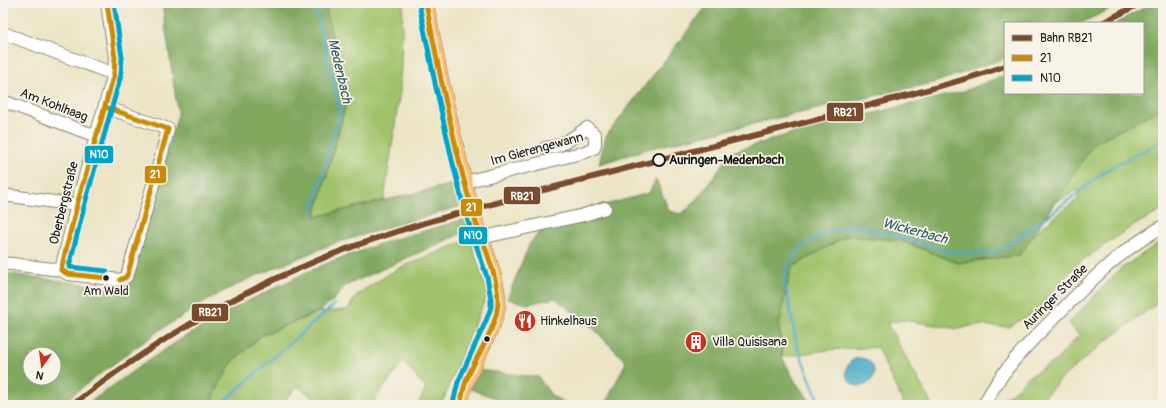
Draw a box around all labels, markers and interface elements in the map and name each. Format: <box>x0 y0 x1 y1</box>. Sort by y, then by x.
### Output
legend <box>1004 22 1144 94</box>
text: Bahn RB21 <box>1040 31 1093 46</box>
water label: Medenbach <box>324 37 356 106</box>
text: 21 <box>1040 51 1051 66</box>
text: N10 <box>1040 71 1061 86</box>
street label: Am Kohlhaag <box>18 85 91 125</box>
line badge: RB21 <box>826 102 864 122</box>
text: RB21 <box>833 106 857 119</box>
street label: Im Gierengewann <box>489 129 585 169</box>
line badge: N10 <box>84 145 114 164</box>
text: N10 <box>89 148 109 161</box>
place label: Auringen-Medenbach <box>669 152 784 168</box>
marker: Auringen-Medenbach <box>652 153 666 167</box>
street label: Oberbergstraße <box>46 159 82 246</box>
line badge: 21 <box>144 165 167 184</box>
text: 21 <box>150 168 160 181</box>
line badge: RB21 <box>503 186 541 205</box>
text: RB21 <box>510 190 534 203</box>
line badge: 21 <box>460 198 483 217</box>
text: 21 <box>466 201 476 214</box>
water label: Wickerbach <box>881 214 951 248</box>
line badge: N10 <box>458 226 488 245</box>
text: N10 <box>463 229 483 242</box>
street label: Auringer Straße <box>1019 261 1091 333</box>
marker: Am Wald <box>101 273 111 283</box>
place label: Am Wald <box>83 284 129 299</box>
line badge: RB21 <box>191 303 229 322</box>
text: RB21 <box>198 306 222 319</box>
restaurant icon: Hinkelhaus <box>512 308 538 334</box>
place label: Hinkelhaus <box>540 313 597 329</box>
building icon: Villa Quisisana <box>683 329 709 355</box>
unlabelled marker <box>482 334 492 344</box>
place label: Villa Quisisana <box>712 334 787 350</box>
north arrow <box>22 346 62 386</box>
text: N <box>34 368 45 382</box>

